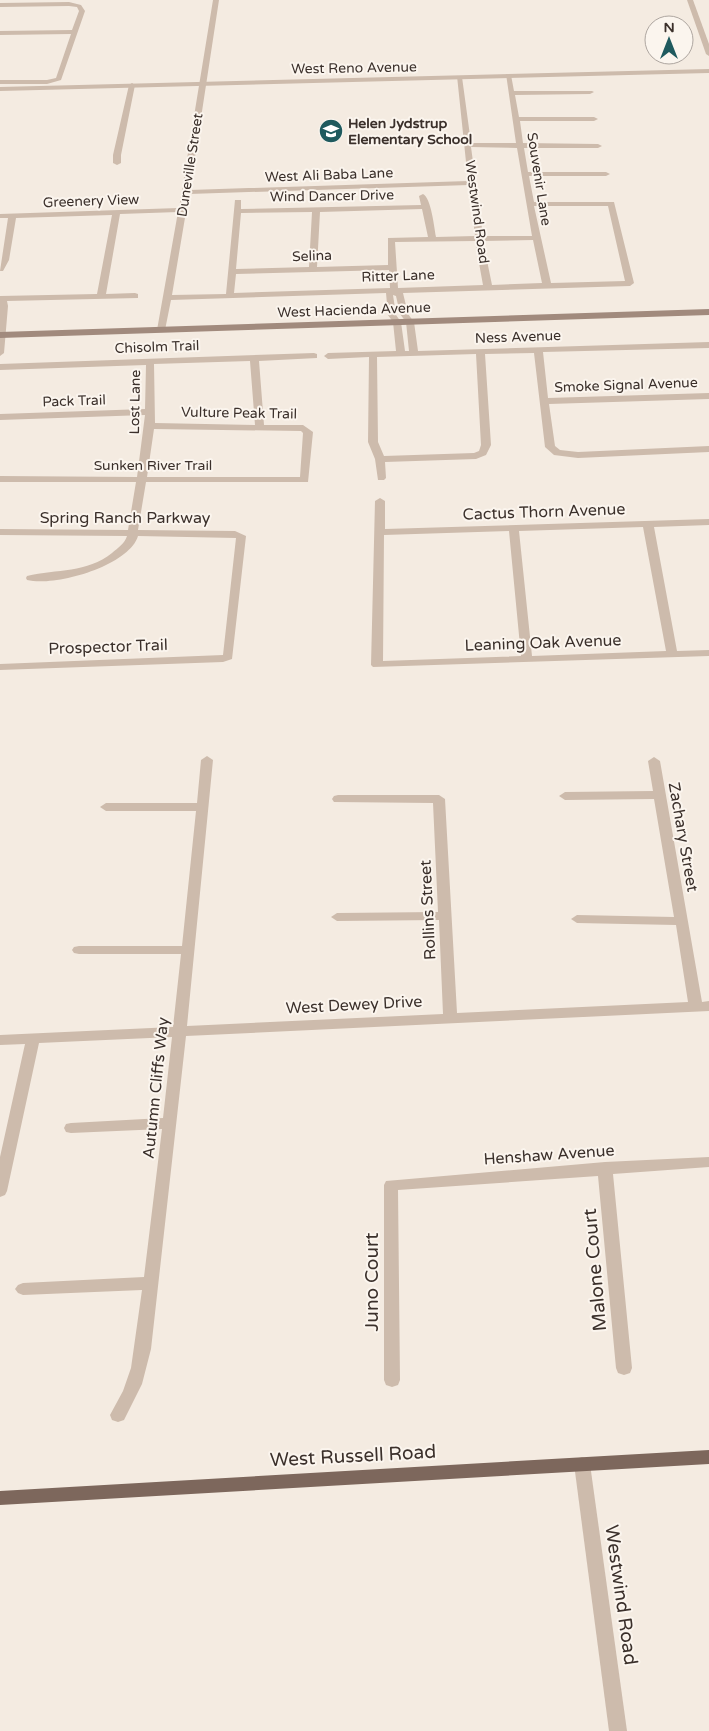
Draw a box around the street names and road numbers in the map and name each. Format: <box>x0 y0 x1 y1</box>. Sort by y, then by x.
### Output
street label: West Reno Avenue <box>291 58 417 78</box>
street label: Duneville Street <box>173 111 207 218</box>
street label: Souvenir Lane <box>523 131 555 227</box>
street label: Westwind Road <box>461 159 493 265</box>
street label: West Ali Baba Lane <box>265 164 394 186</box>
street label: Wind Dancer Drive <box>270 186 394 206</box>
street label: Greenery View <box>42 191 140 211</box>
street label: Selina <box>292 247 332 265</box>
street label: Ritter Lane <box>361 266 435 286</box>
street label: West Hacienda Avenue <box>277 299 431 321</box>
street label: Ness Avenue <box>475 327 561 347</box>
street label: Chisolm Trail <box>114 337 200 357</box>
street label: Lost Lane <box>126 369 144 434</box>
street label: Smoke Signal Avenue <box>554 374 698 396</box>
street label: Pack Trail <box>42 391 106 411</box>
street label: Vulture Peak Trail <box>181 403 297 423</box>
street label: Sunken River Trail <box>94 457 212 474</box>
street label: Cactus Thorn Avenue <box>462 499 626 525</box>
street label: Spring Ranch Parkway <box>40 508 211 528</box>
street label: Leaning Oak Avenue <box>464 630 622 656</box>
street label: Prospector Trail <box>48 635 168 659</box>
street label: Zachary Street <box>664 781 702 893</box>
street label: Rollins Street <box>415 859 441 961</box>
street label: West Dewey Drive <box>285 991 423 1019</box>
street label: Autumn Cliffs Way <box>139 1016 173 1160</box>
street label: Henshaw Avenue <box>483 1140 615 1170</box>
street label: Malone Court <box>579 1208 611 1332</box>
street label: Juno Court <box>361 1232 383 1332</box>
street label: West Russell Road <box>269 1441 437 1471</box>
street label: Westwind Road <box>600 1523 642 1667</box>

